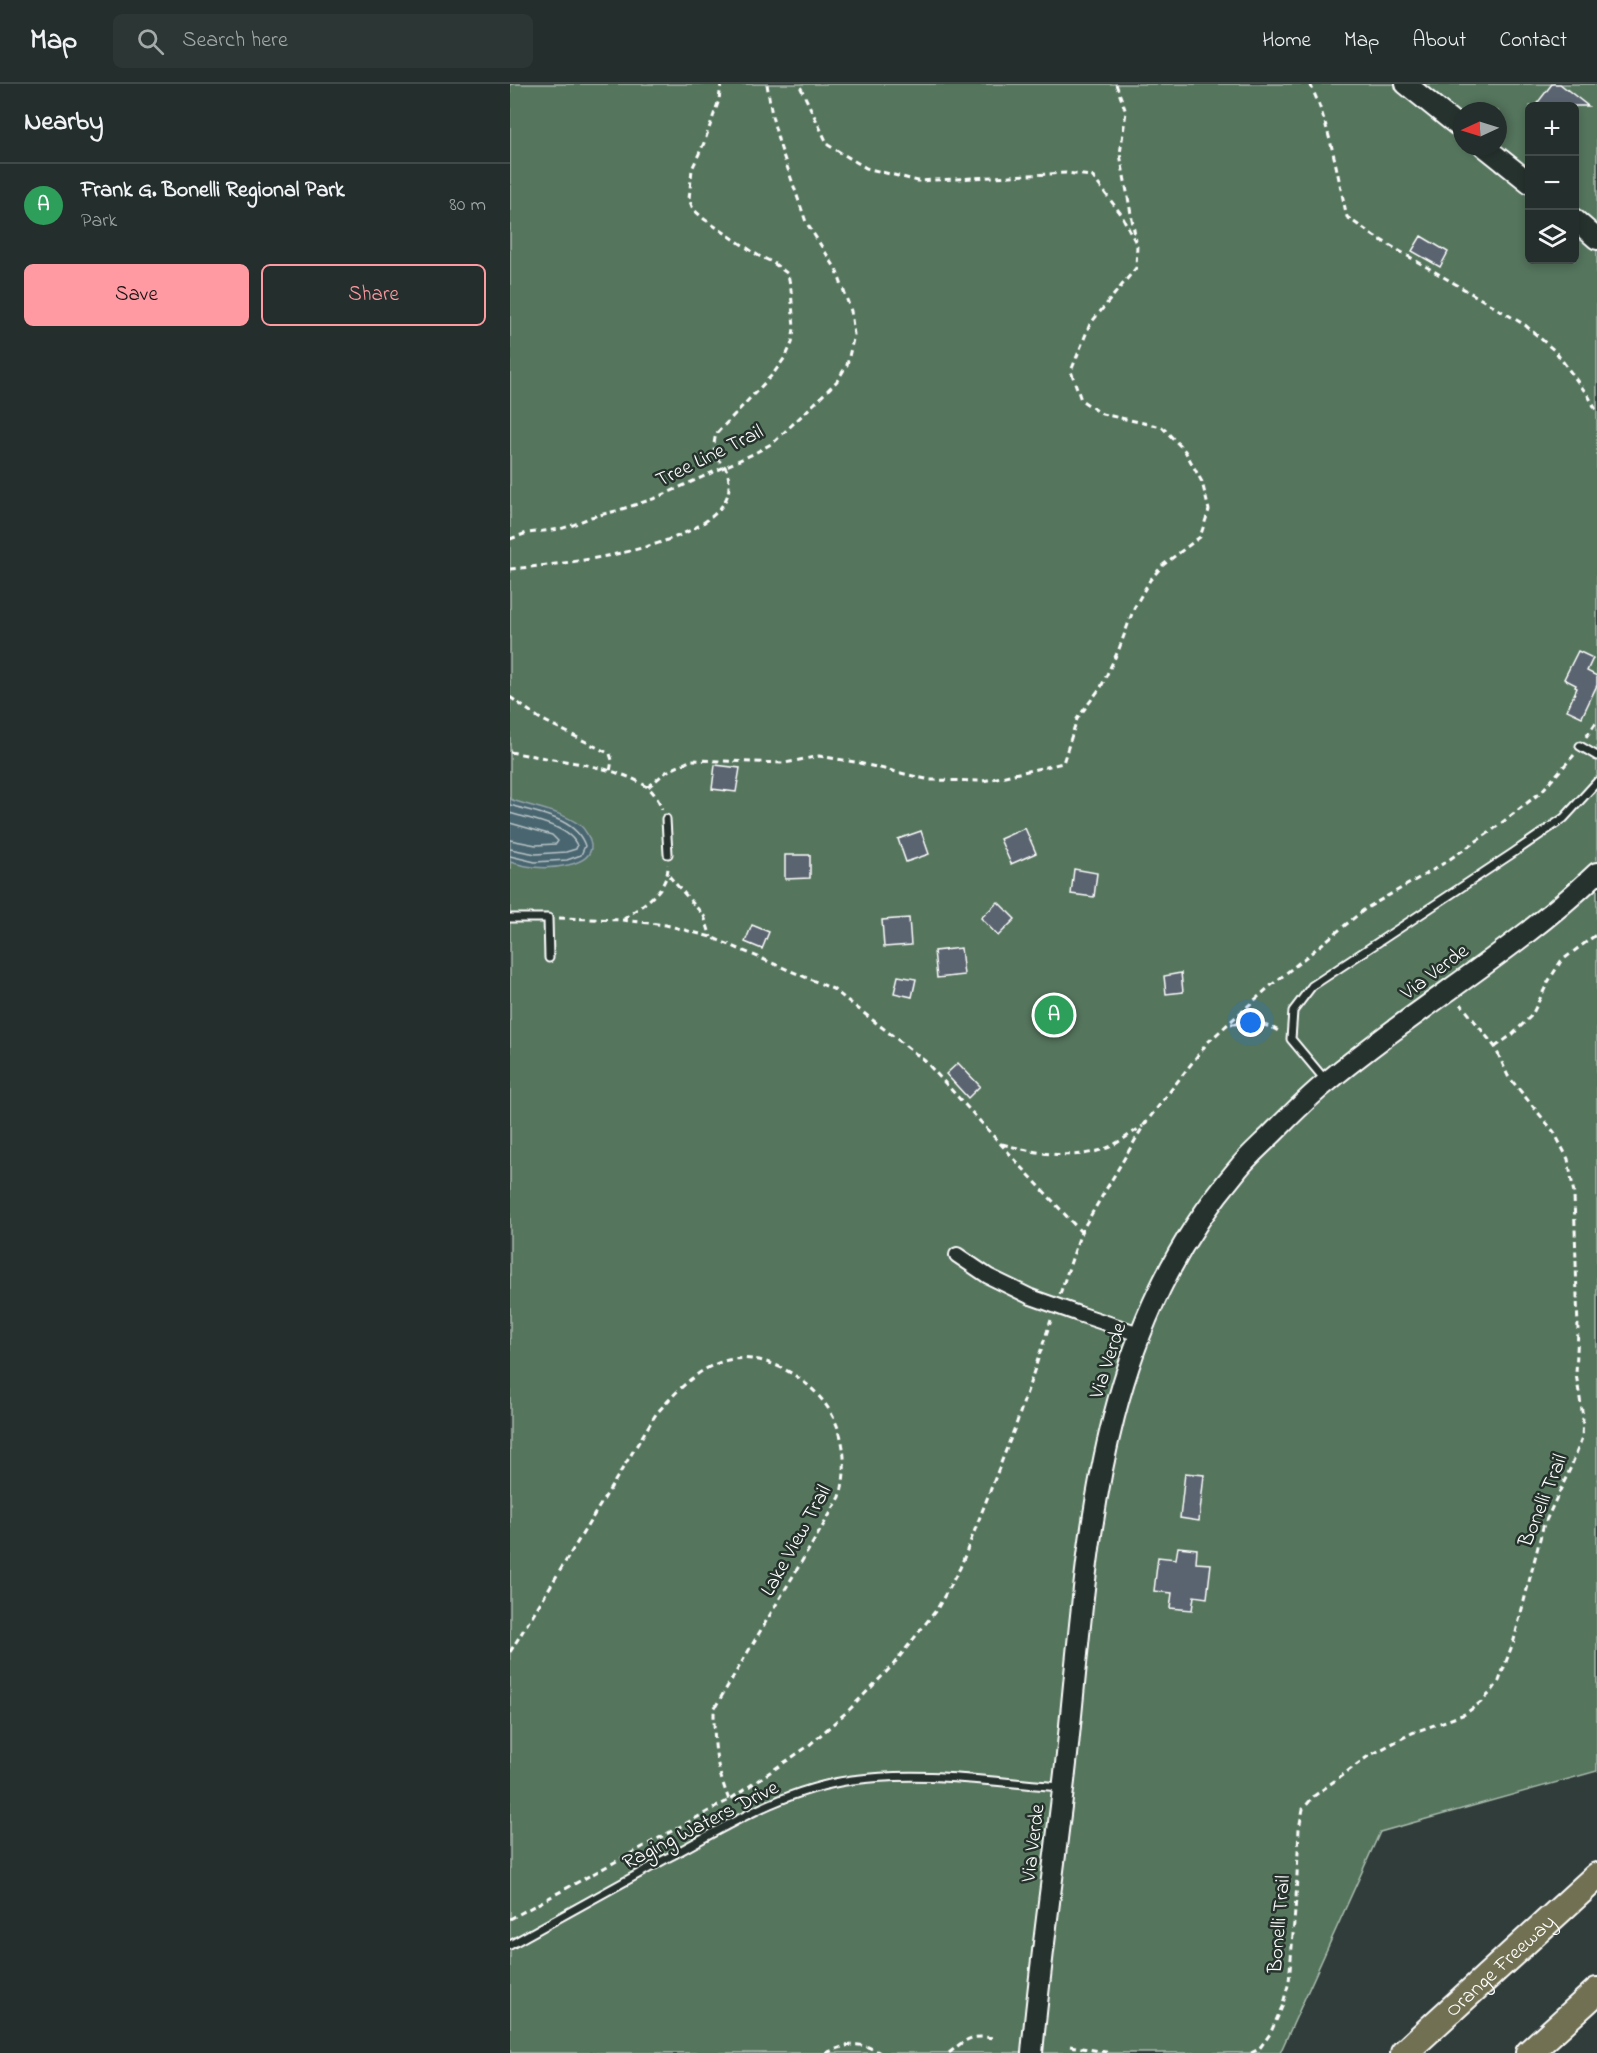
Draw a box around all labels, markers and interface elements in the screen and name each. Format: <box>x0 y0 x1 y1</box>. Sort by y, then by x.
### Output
search box <box>113 14 533 68</box>
text: Map <box>30 21 77 62</box>
icon: search <box>134 25 167 58</box>
text: Search here <box>182 25 288 57</box>
text: Home <box>1262 26 1311 56</box>
text: Map <box>1344 26 1379 56</box>
text: About <box>1412 26 1466 56</box>
text: Contact <box>1499 26 1567 56</box>
north arrow <box>1453 102 1507 156</box>
map controls <box>1525 102 1579 264</box>
button: + <box>1525 102 1579 156</box>
text: Nearby <box>24 104 103 142</box>
button: − <box>1525 156 1579 210</box>
text: Frank G. Bonelli Regional Park <box>81 175 345 207</box>
text: A <box>37 191 50 220</box>
text: 80 m <box>449 191 486 220</box>
text: Park <box>81 207 117 236</box>
button: layers <box>1525 210 1579 264</box>
button: Save <box>24 264 249 326</box>
button: Share <box>261 264 486 326</box>
street label: Tree Line Trail <box>651 418 769 496</box>
street label: Via Verde <box>1394 937 1476 1009</box>
pin: A <box>1034 992 1074 1038</box>
your location <box>1236 1008 1265 1037</box>
street label: Via Verde <box>1082 1318 1135 1403</box>
street label: Bonelli Trail <box>1511 1450 1576 1553</box>
street label: Lake View Trail <box>754 1480 840 1602</box>
street label: Raging Waters Drive <box>618 1773 786 1880</box>
street label: Via Verde <box>1014 1802 1054 1885</box>
street label: Bonelli Trail <box>1261 1874 1299 1975</box>
street label: Orange Freeway <box>1439 1908 1564 2025</box>

